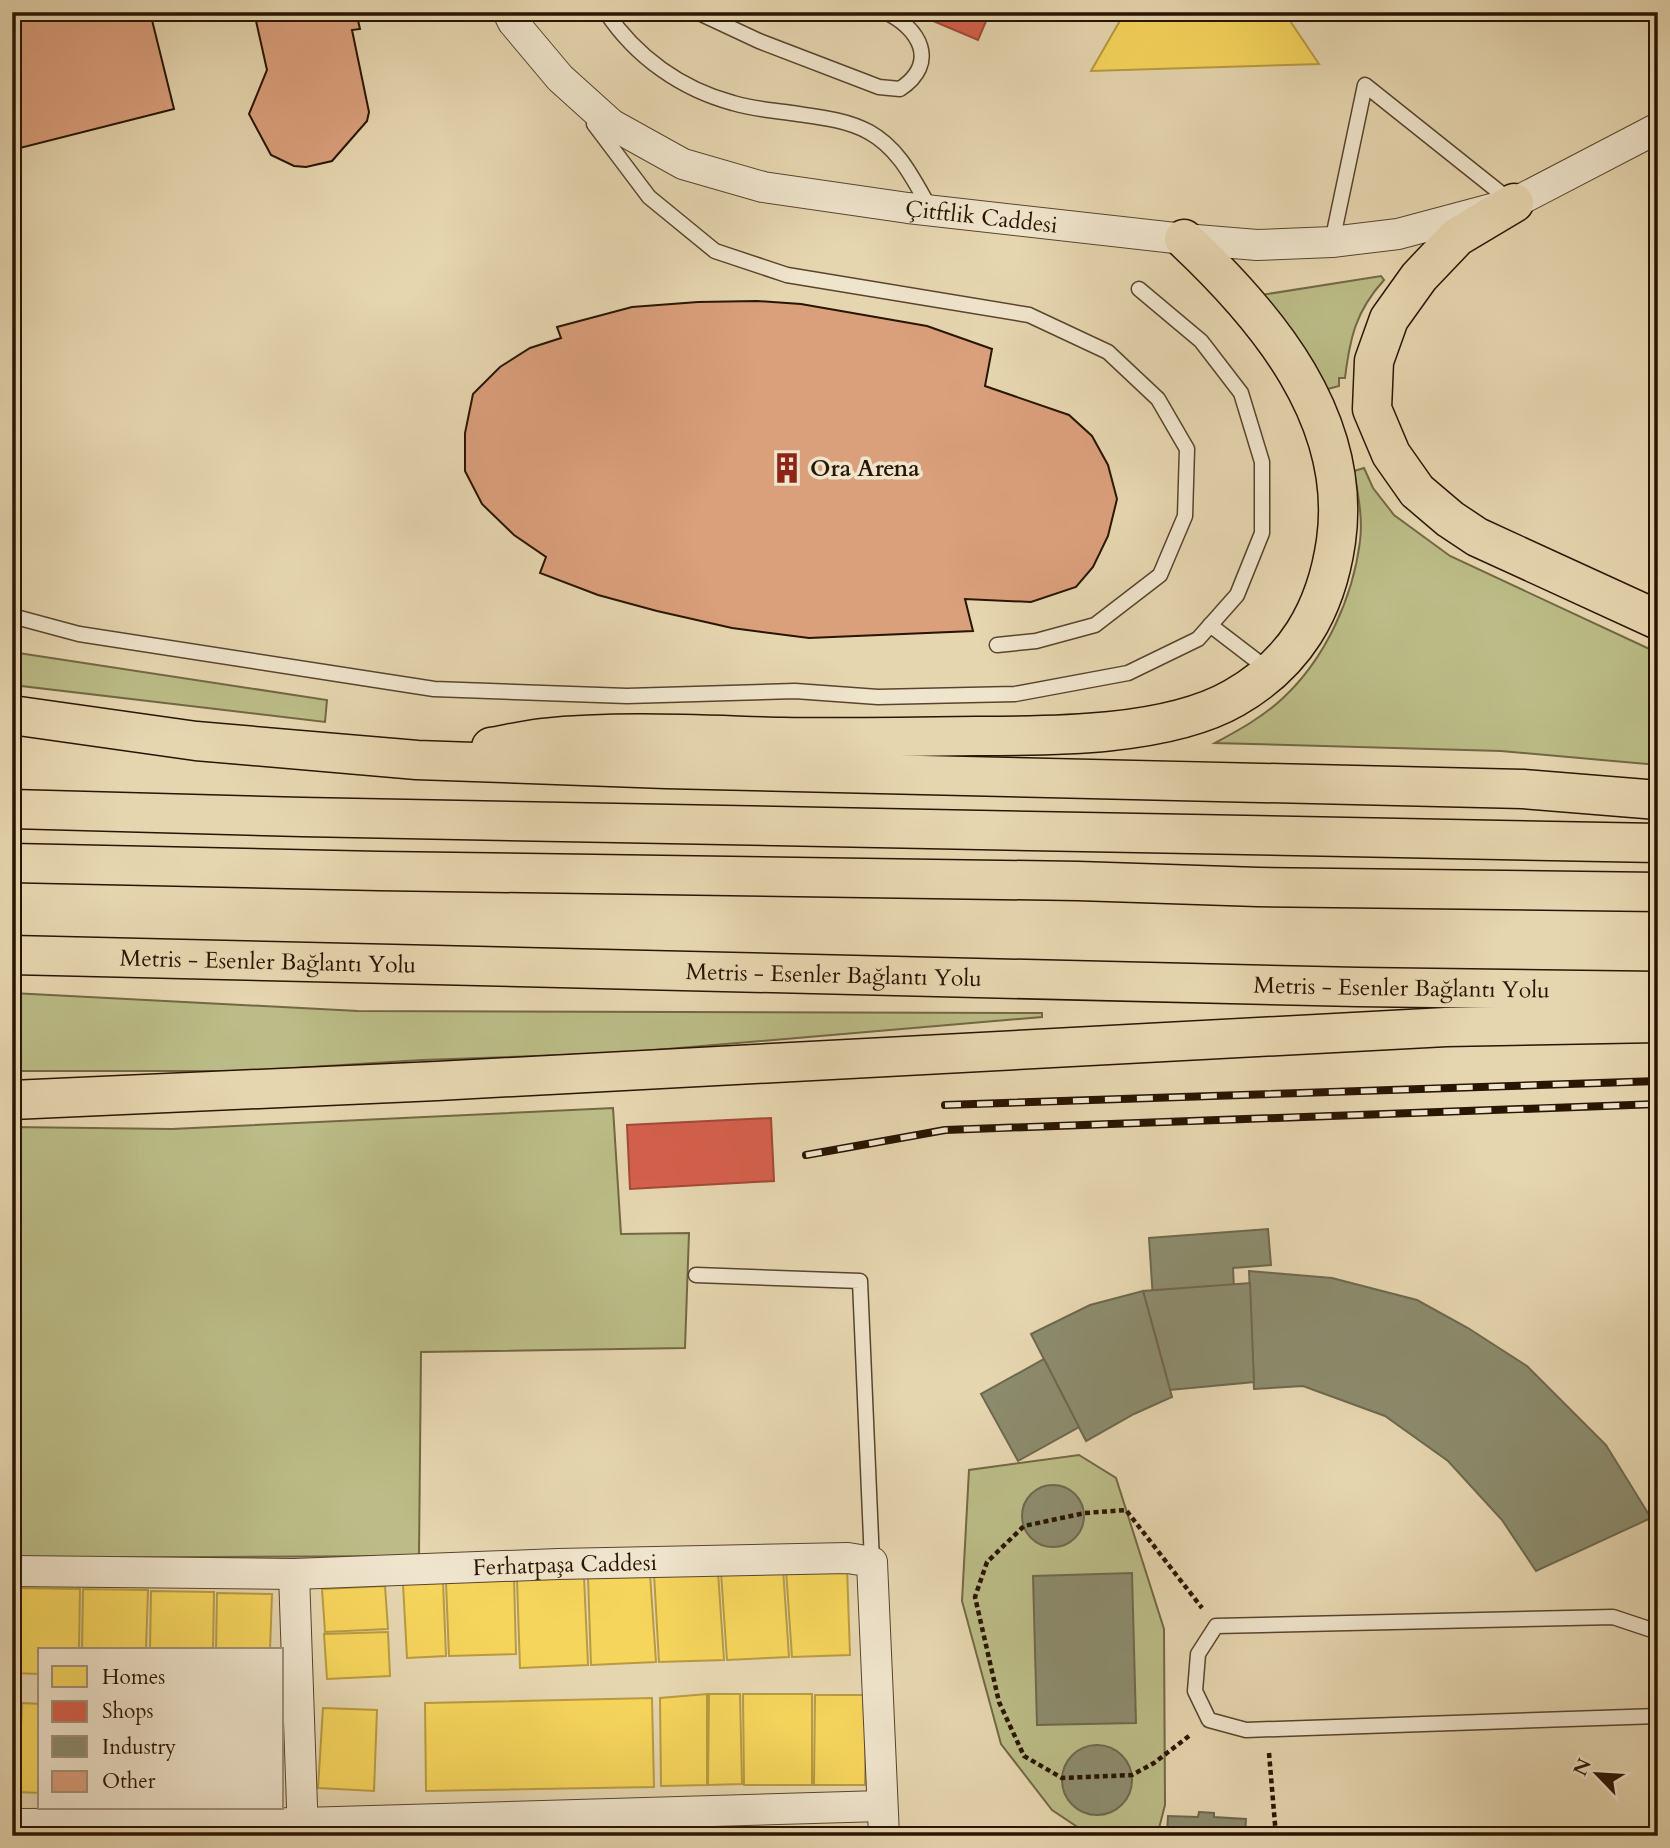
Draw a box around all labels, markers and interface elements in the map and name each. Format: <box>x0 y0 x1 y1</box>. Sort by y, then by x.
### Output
street label: Çitftlik Caddesi <box>904 192 1059 240</box>
building icon: Ora Arena <box>770 451 804 485</box>
place label: Ora Arena <box>810 453 920 484</box>
street label: Metris - Esenler Bağlantı Yolu <box>119 942 416 980</box>
street label: Metris - Esenler Bağlantı Yolu <box>685 956 982 994</box>
street label: Metris - Esenler Bağlantı Yolu <box>1253 969 1550 1005</box>
street label: Ferhatpaşa Caddesi <box>472 1546 657 1583</box>
legend <box>38 1648 284 1810</box>
text: Homes <box>102 1663 165 1692</box>
text: Shops <box>102 1697 154 1726</box>
text: Industry <box>102 1733 176 1762</box>
north arrow <box>1562 1740 1632 1810</box>
text: N <box>1567 1754 1598 1780</box>
text: Other <box>102 1767 156 1796</box>

